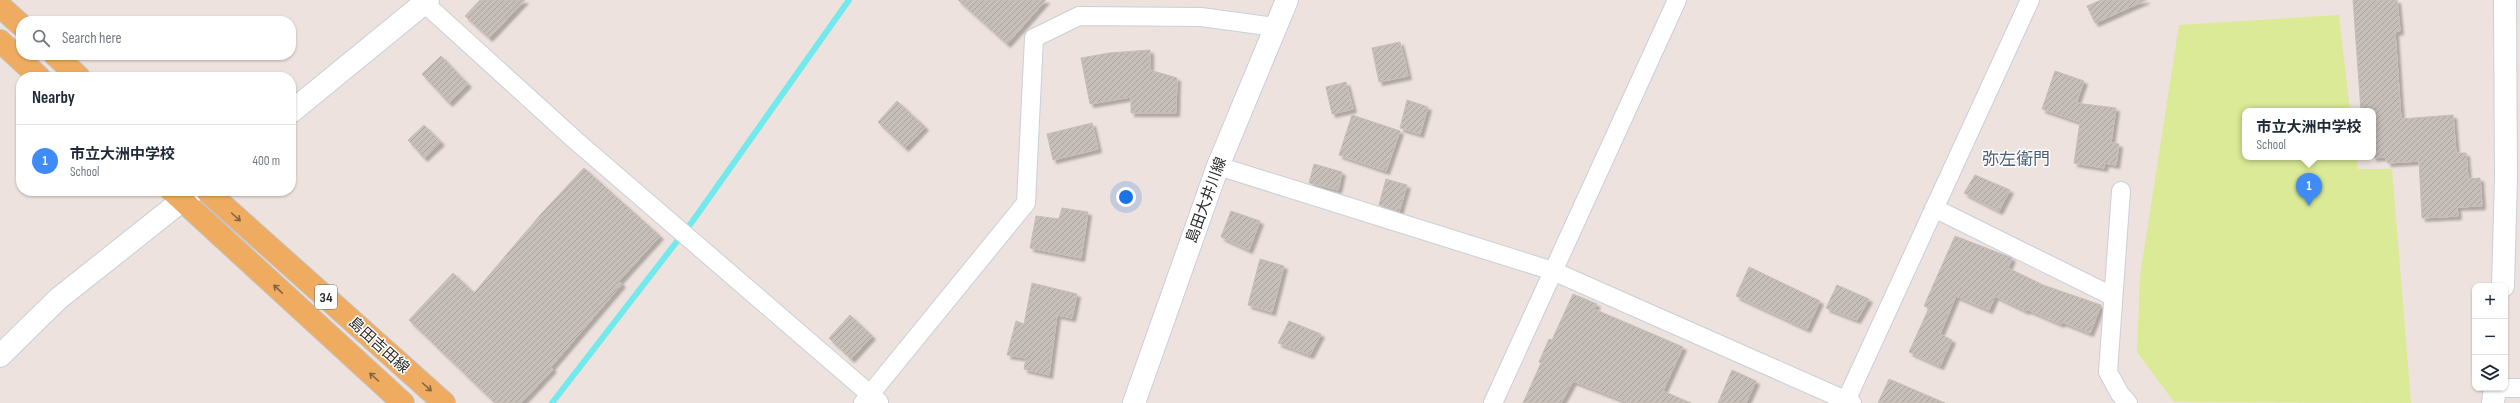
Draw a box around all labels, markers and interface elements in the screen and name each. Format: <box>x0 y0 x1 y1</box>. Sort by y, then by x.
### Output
search box <box>16 16 296 60</box>
icon: search <box>30 27 52 49</box>
text: Search here <box>62 29 122 48</box>
text: Nearby <box>32 88 75 108</box>
popup <box>2242 108 2376 160</box>
text: 市立大洲中学校 <box>2256 118 2362 137</box>
text: School <box>2256 137 2286 153</box>
text: 市立大洲中学校 <box>70 145 175 164</box>
district label: 弥左衛門 <box>1982 149 2050 170</box>
text: 1 <box>42 153 48 169</box>
text: 400 m <box>253 153 280 169</box>
street label: 島田大井川線 <box>1182 155 1231 246</box>
text: School <box>70 164 100 180</box>
pin: 1 <box>2296 173 2322 206</box>
your location <box>1116 187 1136 207</box>
one-way arrow <box>231 212 241 222</box>
map controls <box>2472 283 2508 391</box>
button: + <box>2472 283 2508 319</box>
one-way arrow <box>273 284 283 294</box>
road number: 34 <box>315 285 337 309</box>
street label: 島田吉田線 <box>344 313 413 378</box>
button: − <box>2472 319 2508 355</box>
button: layers <box>2472 355 2508 391</box>
one-way arrow <box>369 372 379 382</box>
one-way arrow <box>422 383 432 392</box>

